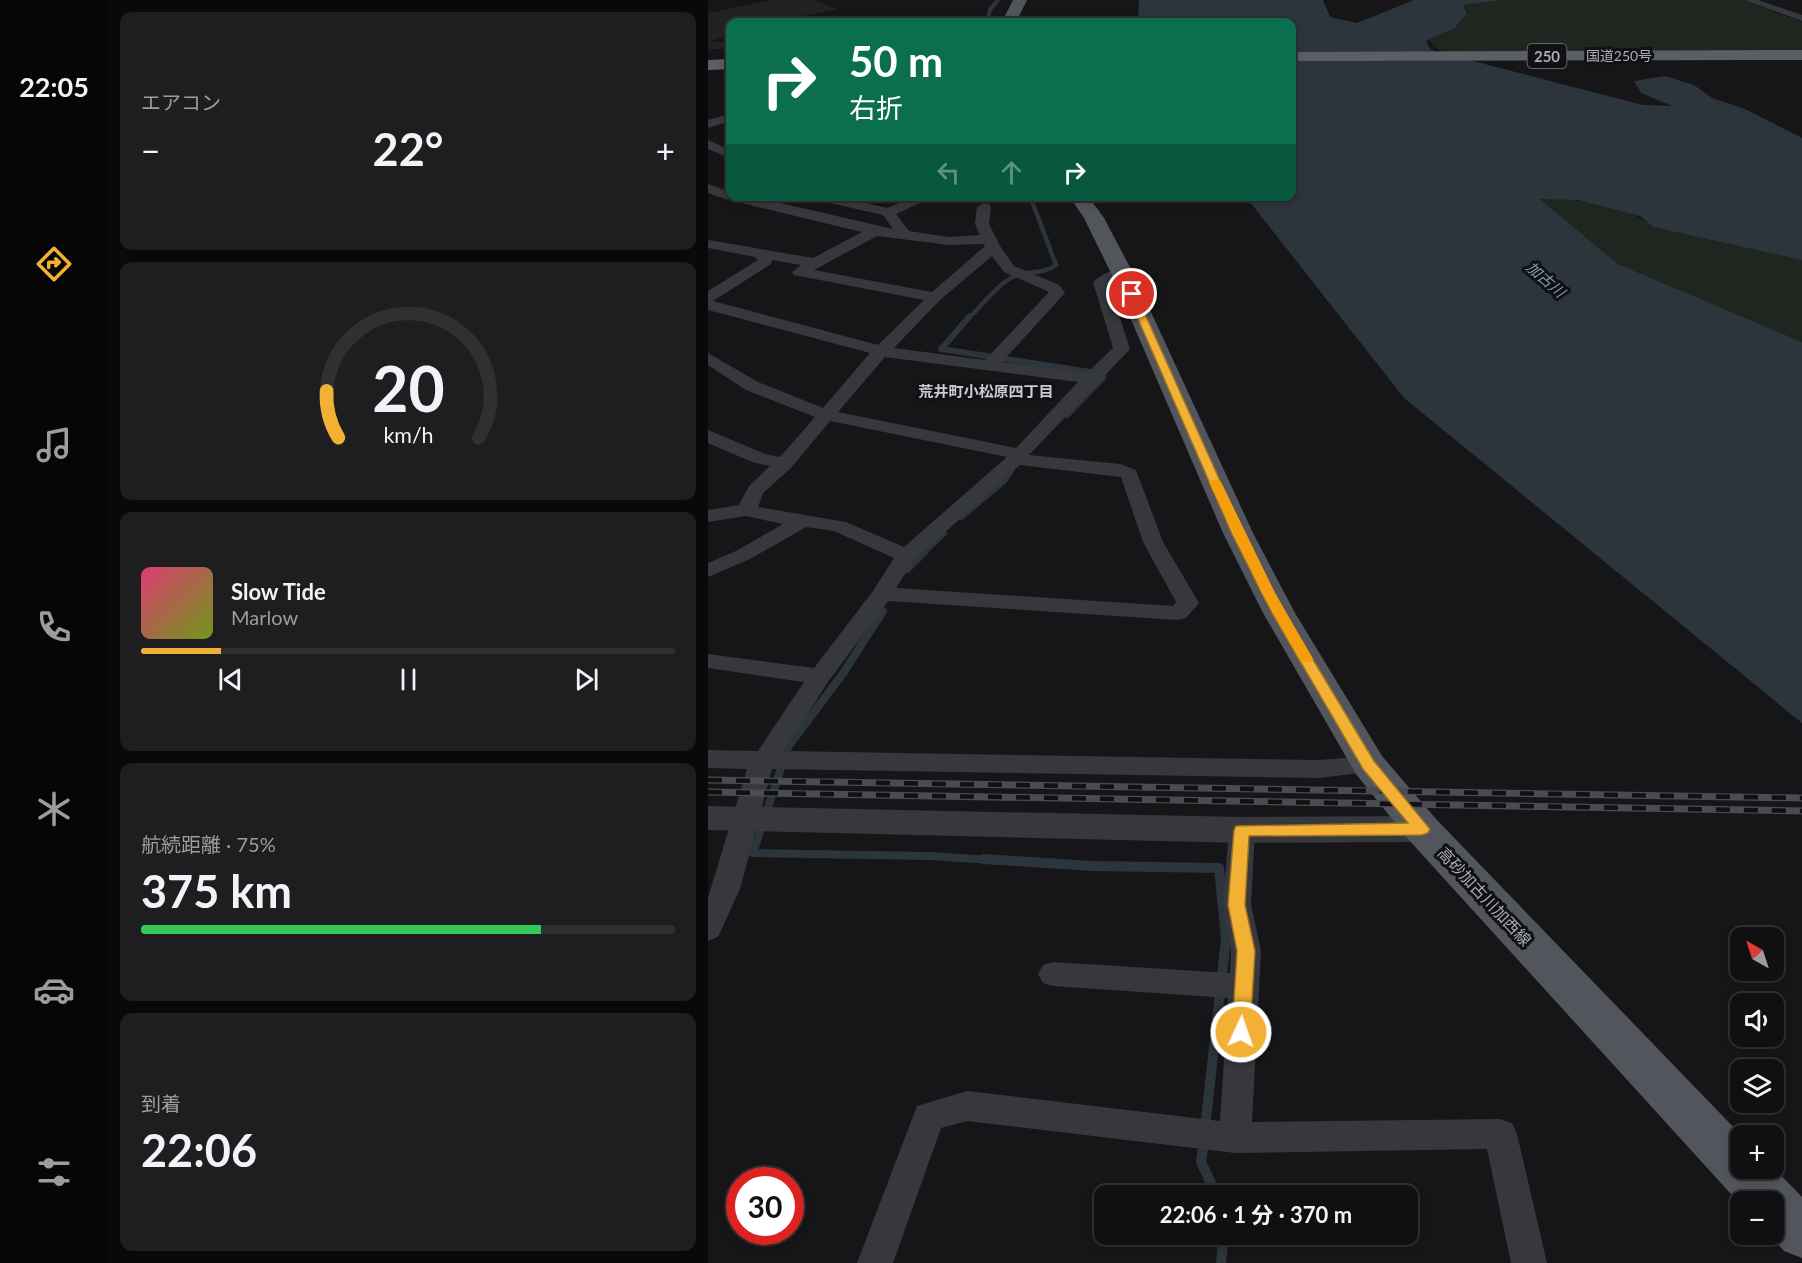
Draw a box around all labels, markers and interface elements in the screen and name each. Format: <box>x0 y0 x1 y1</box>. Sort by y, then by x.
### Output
text: 50 m <box>849 36 943 86</box>
icon: right <box>750 42 828 120</box>
road number: 250 <box>1528 44 1566 68</box>
street label: 国道250号 <box>1586 47 1652 64</box>
text: 22:05 <box>19 70 89 103</box>
text: エアコン <box>141 90 221 114</box>
text: 右折 <box>849 91 903 124</box>
text: 22° <box>373 122 443 176</box>
text: − <box>141 130 160 170</box>
text: + <box>656 130 675 170</box>
icon: left <box>932 156 965 189</box>
icon: ahead <box>995 156 1028 189</box>
icon: right <box>1058 156 1091 189</box>
icon: directions <box>33 243 75 285</box>
water label: 加古川 <box>1523 257 1570 302</box>
pin <box>1106 268 1157 319</box>
icon: arrive <box>1115 277 1148 310</box>
text: 20 <box>372 350 444 425</box>
district label: 荒井町小松原四丁目 <box>918 382 1054 400</box>
text: km/h <box>383 423 433 449</box>
icon: music <box>33 424 75 466</box>
text: Slow Tide <box>231 578 326 605</box>
text: Marlow <box>231 605 298 629</box>
icon: phone <box>33 606 75 648</box>
icon: previous <box>214 663 247 696</box>
icon: pause <box>392 663 425 696</box>
icon: next <box>570 663 603 696</box>
icon: climate <box>33 788 75 830</box>
text: 航続距離 · 75% <box>141 832 276 856</box>
street label: 高砂加古川加西線 <box>1434 843 1536 949</box>
text: 375 km <box>141 864 292 918</box>
north arrow <box>1730 927 1784 981</box>
map controls <box>1730 927 1784 1245</box>
icon: car <box>33 969 75 1011</box>
button: sound <box>1730 993 1784 1047</box>
position arrow <box>1209 1000 1273 1064</box>
button: layers <box>1730 1059 1784 1113</box>
text: 到着 <box>141 1091 181 1115</box>
text: 22:06 <box>141 1123 257 1177</box>
button: + <box>1730 1125 1784 1179</box>
icon: filters <box>33 1151 75 1193</box>
speed limit sign: 30 <box>726 1167 804 1245</box>
button: − <box>1730 1191 1784 1245</box>
text: 22:06 · 1 分 · 370 m <box>1160 1201 1352 1228</box>

